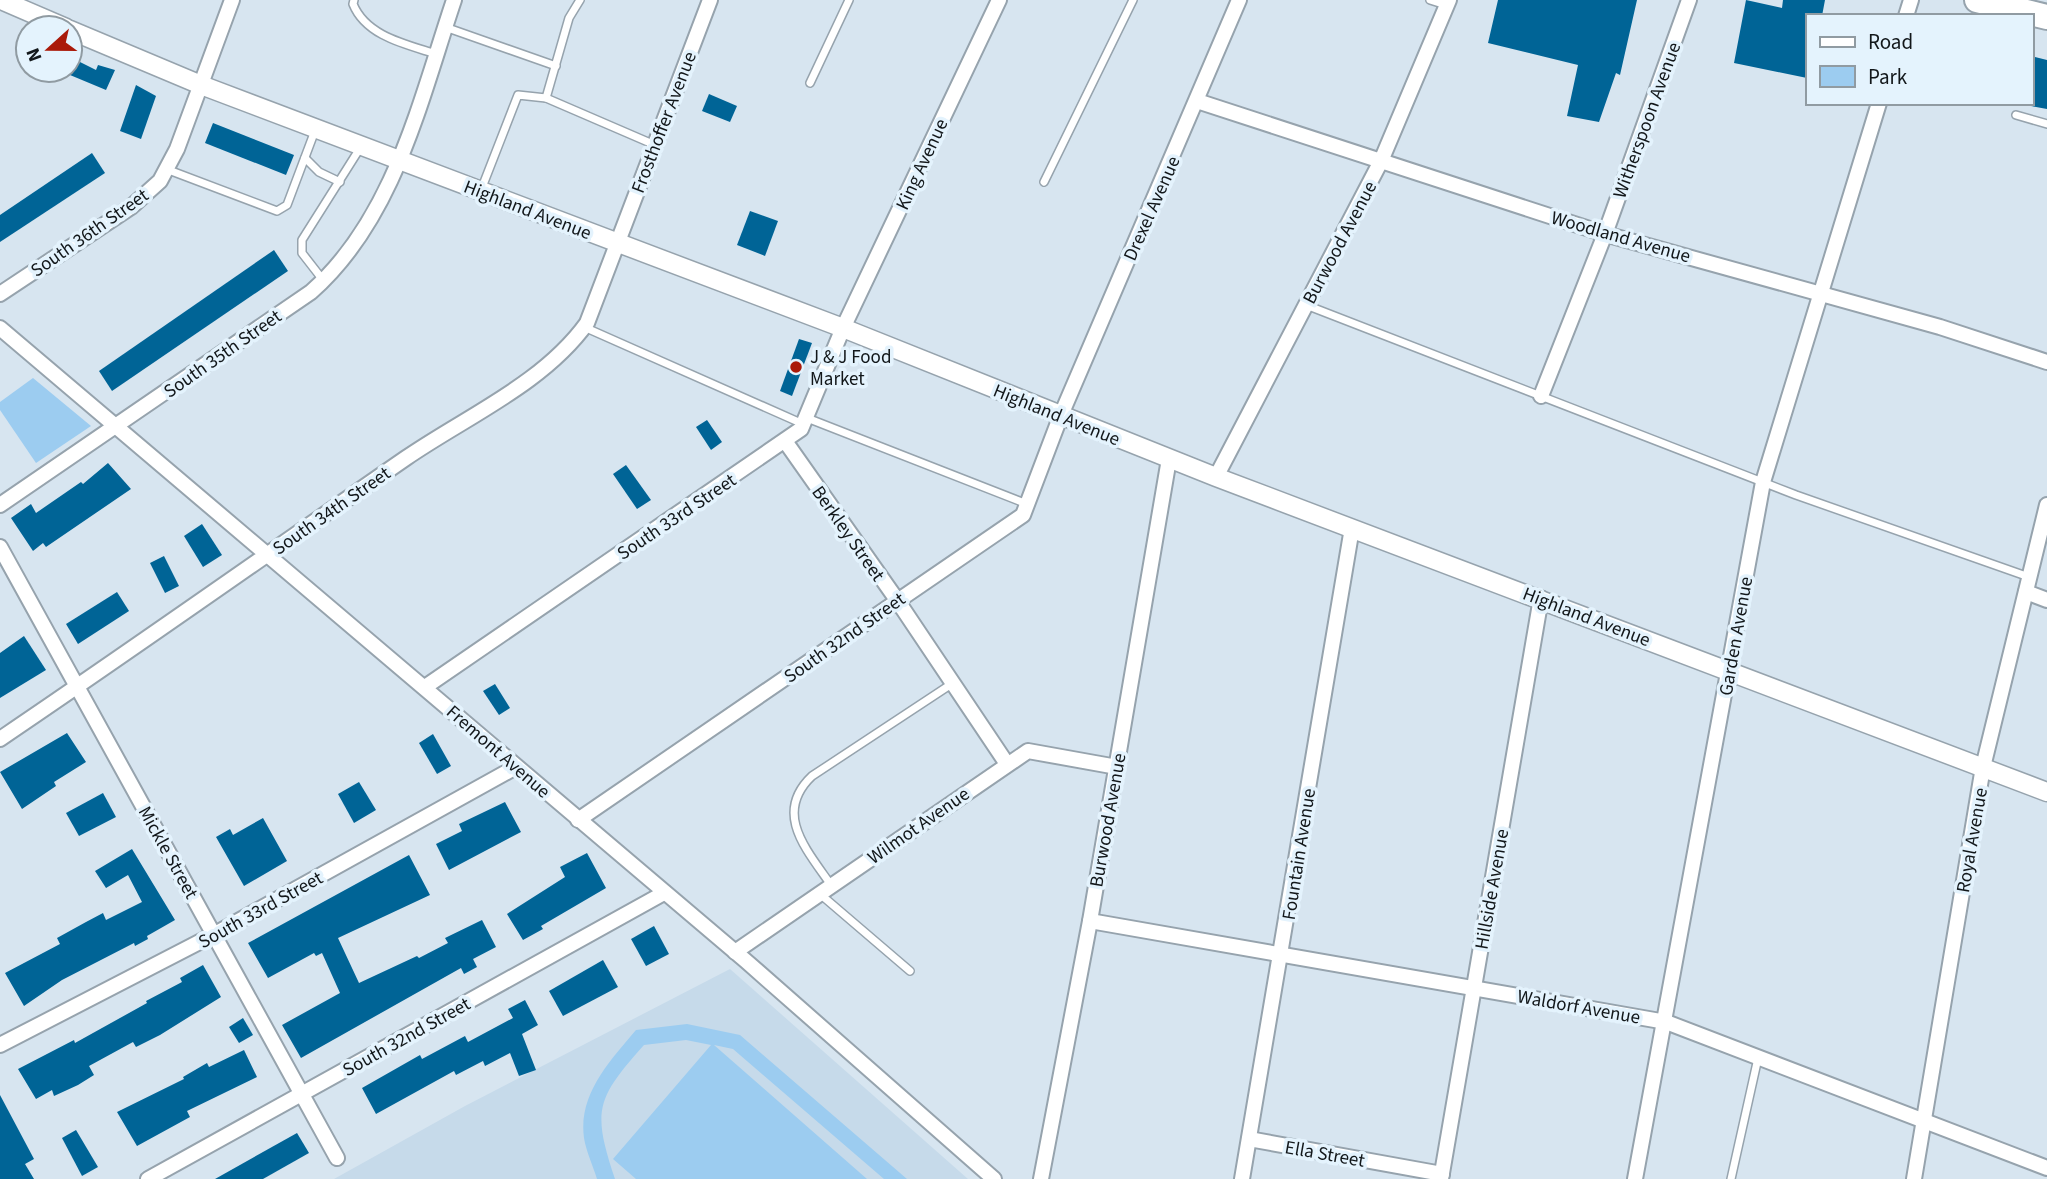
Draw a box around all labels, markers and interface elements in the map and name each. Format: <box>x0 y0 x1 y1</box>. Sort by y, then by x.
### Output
north arrow <box>14 14 84 84</box>
legend <box>1806 14 2033 105</box>
text: Road <box>1868 27 1913 57</box>
street label: Witherspoon Avenue <box>1607 39 1688 202</box>
text: N <box>20 44 49 65</box>
street label: Frosthoffer Avenue <box>625 48 704 197</box>
text: Park <box>1868 62 1908 92</box>
street label: King Avenue <box>889 115 955 215</box>
street label: Drexel Avenue <box>1117 152 1188 265</box>
street label: Highland Avenue <box>460 174 595 247</box>
street label: Burwood Avenue <box>1297 177 1384 309</box>
street label: South 36th Street <box>25 182 155 284</box>
street label: Woodland Avenue <box>1548 205 1693 270</box>
street label: South 35th Street <box>158 303 288 405</box>
place label: J & J Food Market <box>810 344 891 393</box>
marker: J & J Food Market <box>788 359 804 375</box>
street label: Highland Avenue <box>989 378 1124 453</box>
street label: South 34th Street <box>267 460 397 562</box>
street label: South 33rd Street <box>612 467 742 567</box>
street label: Berkley Street <box>805 481 891 588</box>
street label: Garden Avenue <box>1713 575 1760 698</box>
street label: Highland Avenue <box>1519 581 1654 654</box>
street label: South 32nd Street <box>779 586 911 690</box>
street label: Fremont Avenue <box>440 699 556 805</box>
street label: Burwood Avenue <box>1083 751 1134 889</box>
street label: Wilmot Avenue <box>862 781 975 871</box>
street label: Fountain Avenue <box>1276 786 1323 922</box>
street label: Royal Avenue <box>1950 786 1995 895</box>
street label: Mickle Street <box>131 801 205 904</box>
street label: Hillside Avenue <box>1469 827 1516 952</box>
street label: South 33rd Street <box>194 865 328 956</box>
street label: Waldorf Avenue <box>1515 983 1642 1032</box>
street label: South 32nd Street <box>338 991 476 1084</box>
street label: Ella Street <box>1283 1134 1367 1175</box>

